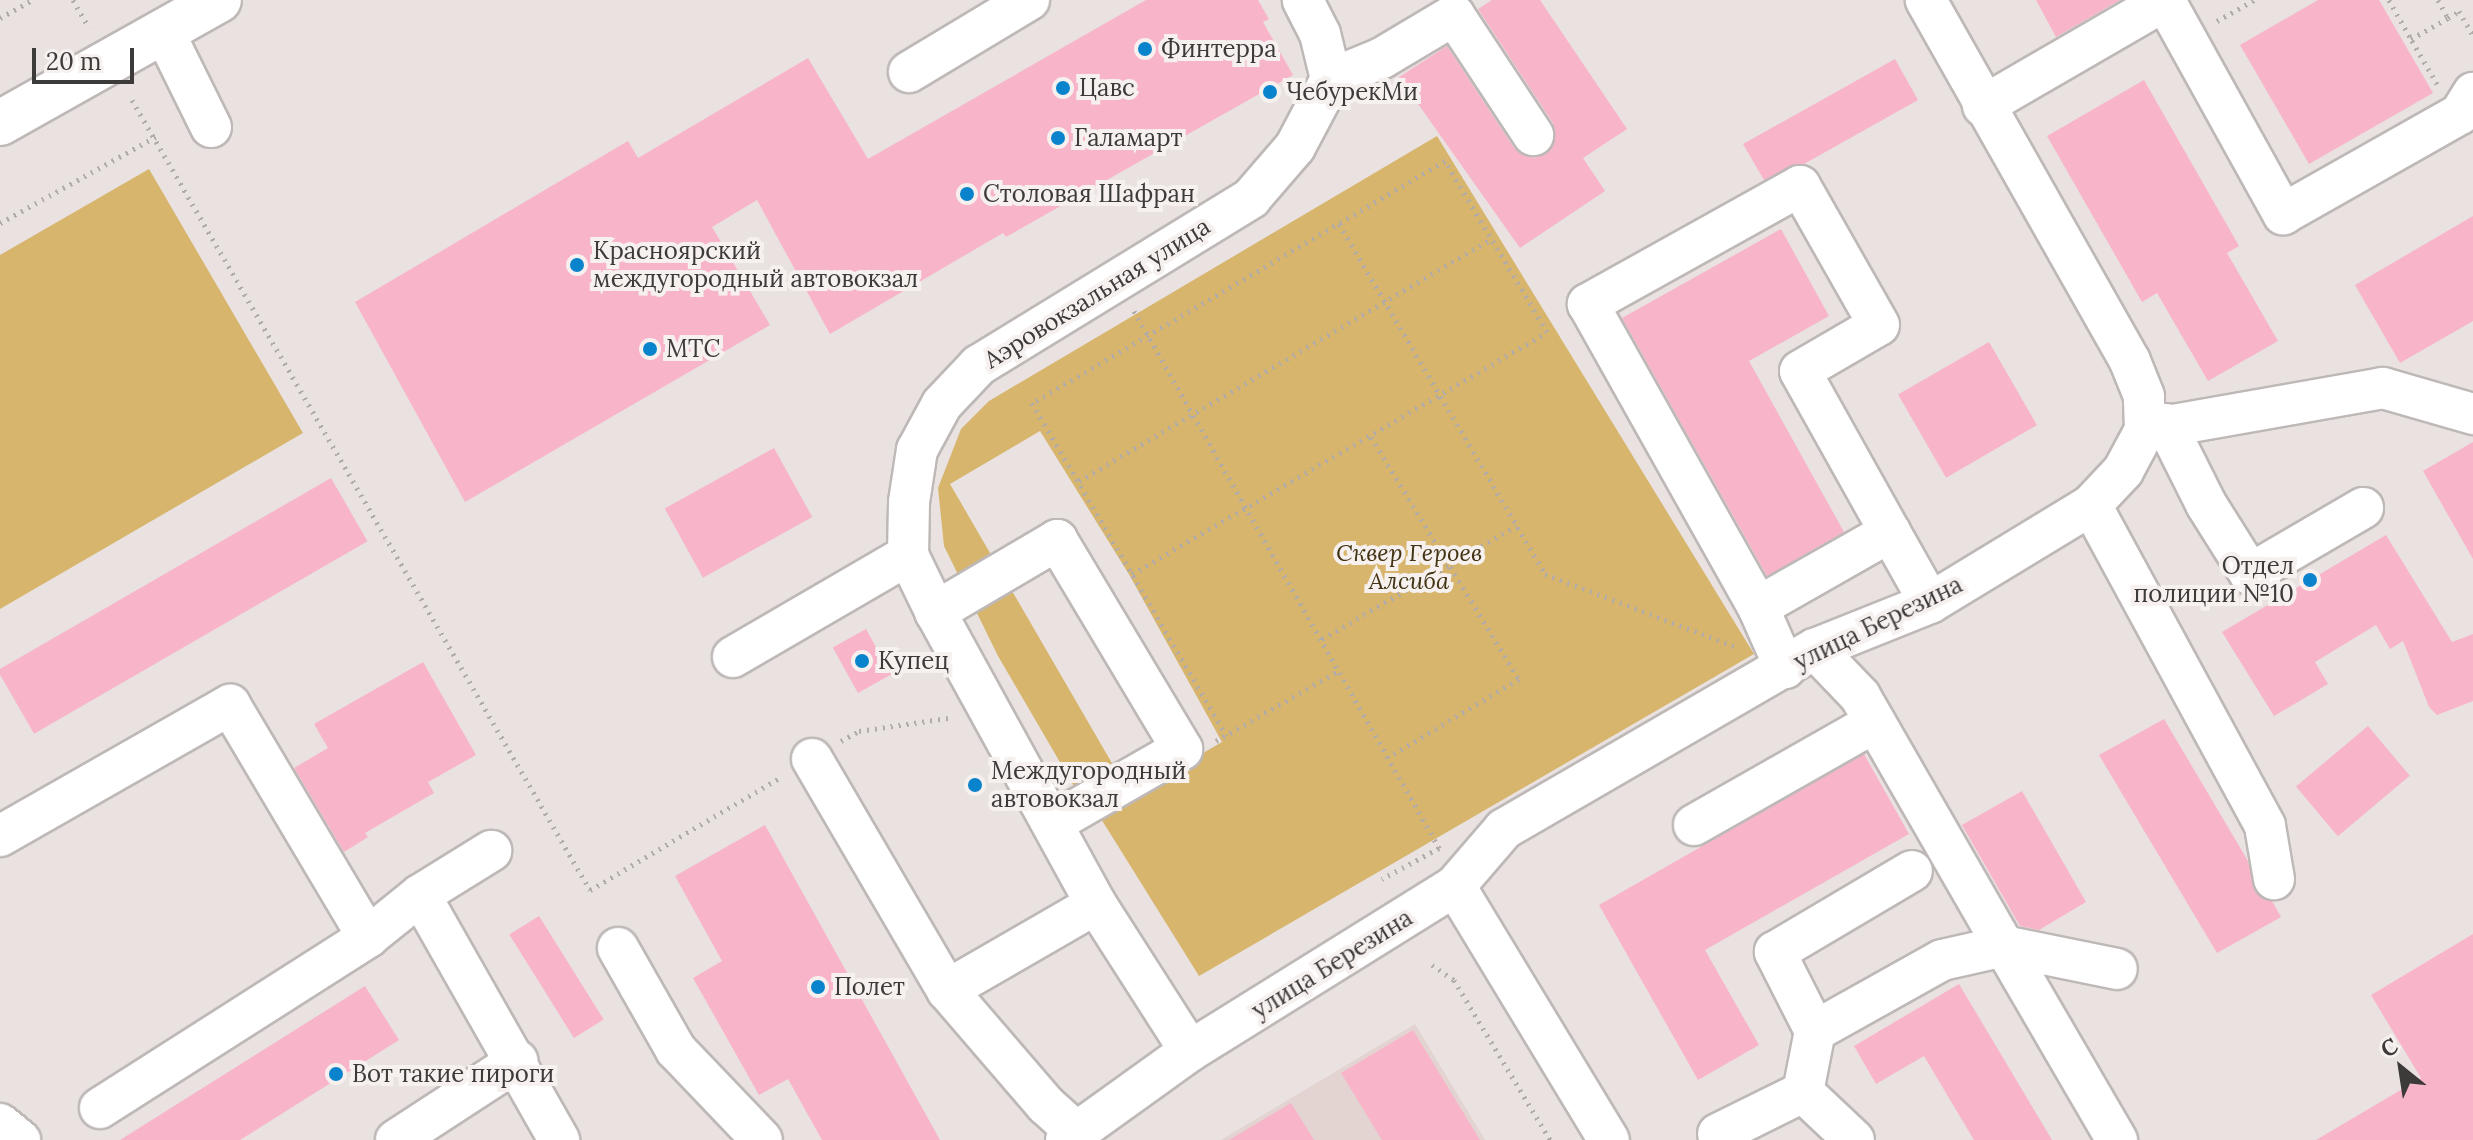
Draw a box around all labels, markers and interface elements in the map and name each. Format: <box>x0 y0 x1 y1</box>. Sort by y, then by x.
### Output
scale bar <box>36 32 138 82</box>
place label: Финтерра <box>1161 35 1277 63</box>
marker: Финтерра <box>1136 40 1154 58</box>
text: 20 m <box>46 46 102 77</box>
place label: Цавс <box>1079 74 1135 102</box>
place label: ЧебурекМи <box>1286 78 1418 106</box>
marker: Цавс <box>1054 79 1072 97</box>
marker: ЧебурекМи <box>1261 83 1279 101</box>
place label: Галамарт <box>1074 124 1182 152</box>
marker: Галамарт <box>1049 129 1067 147</box>
place label: Столовая Шафран <box>983 180 1195 208</box>
marker: Столовая Шафран <box>958 185 976 203</box>
street label: Аэровокзальная улица <box>979 212 1215 374</box>
place label: Красноярский междугородный автовокзал <box>593 237 918 293</box>
marker: Красноярский междугородный автовокзал <box>568 256 586 274</box>
place label: МТС <box>666 335 720 363</box>
marker: МТС <box>641 340 659 358</box>
park label: Сквер Героев Алсиба <box>1336 539 1482 595</box>
place label: Отдел полиции №10 <box>2133 552 2294 608</box>
street label: улица Березина <box>1789 570 1967 676</box>
marker: Отдел полиции №10 <box>2301 571 2319 589</box>
place label: Купец <box>878 647 949 675</box>
marker: Купец <box>853 652 871 670</box>
place label: Междугородный автовокзал <box>991 757 1186 813</box>
marker: Междугородный автовокзал <box>966 776 984 794</box>
street label: улица Березина <box>1246 903 1418 1025</box>
place label: Полет <box>834 973 905 1001</box>
marker: Полет <box>809 978 827 996</box>
north arrow <box>2361 1028 2441 1108</box>
text: С <box>2375 1031 2403 1063</box>
place label: Вот такие пироги <box>352 1060 554 1088</box>
marker: Вот такие пироги <box>327 1065 345 1083</box>

